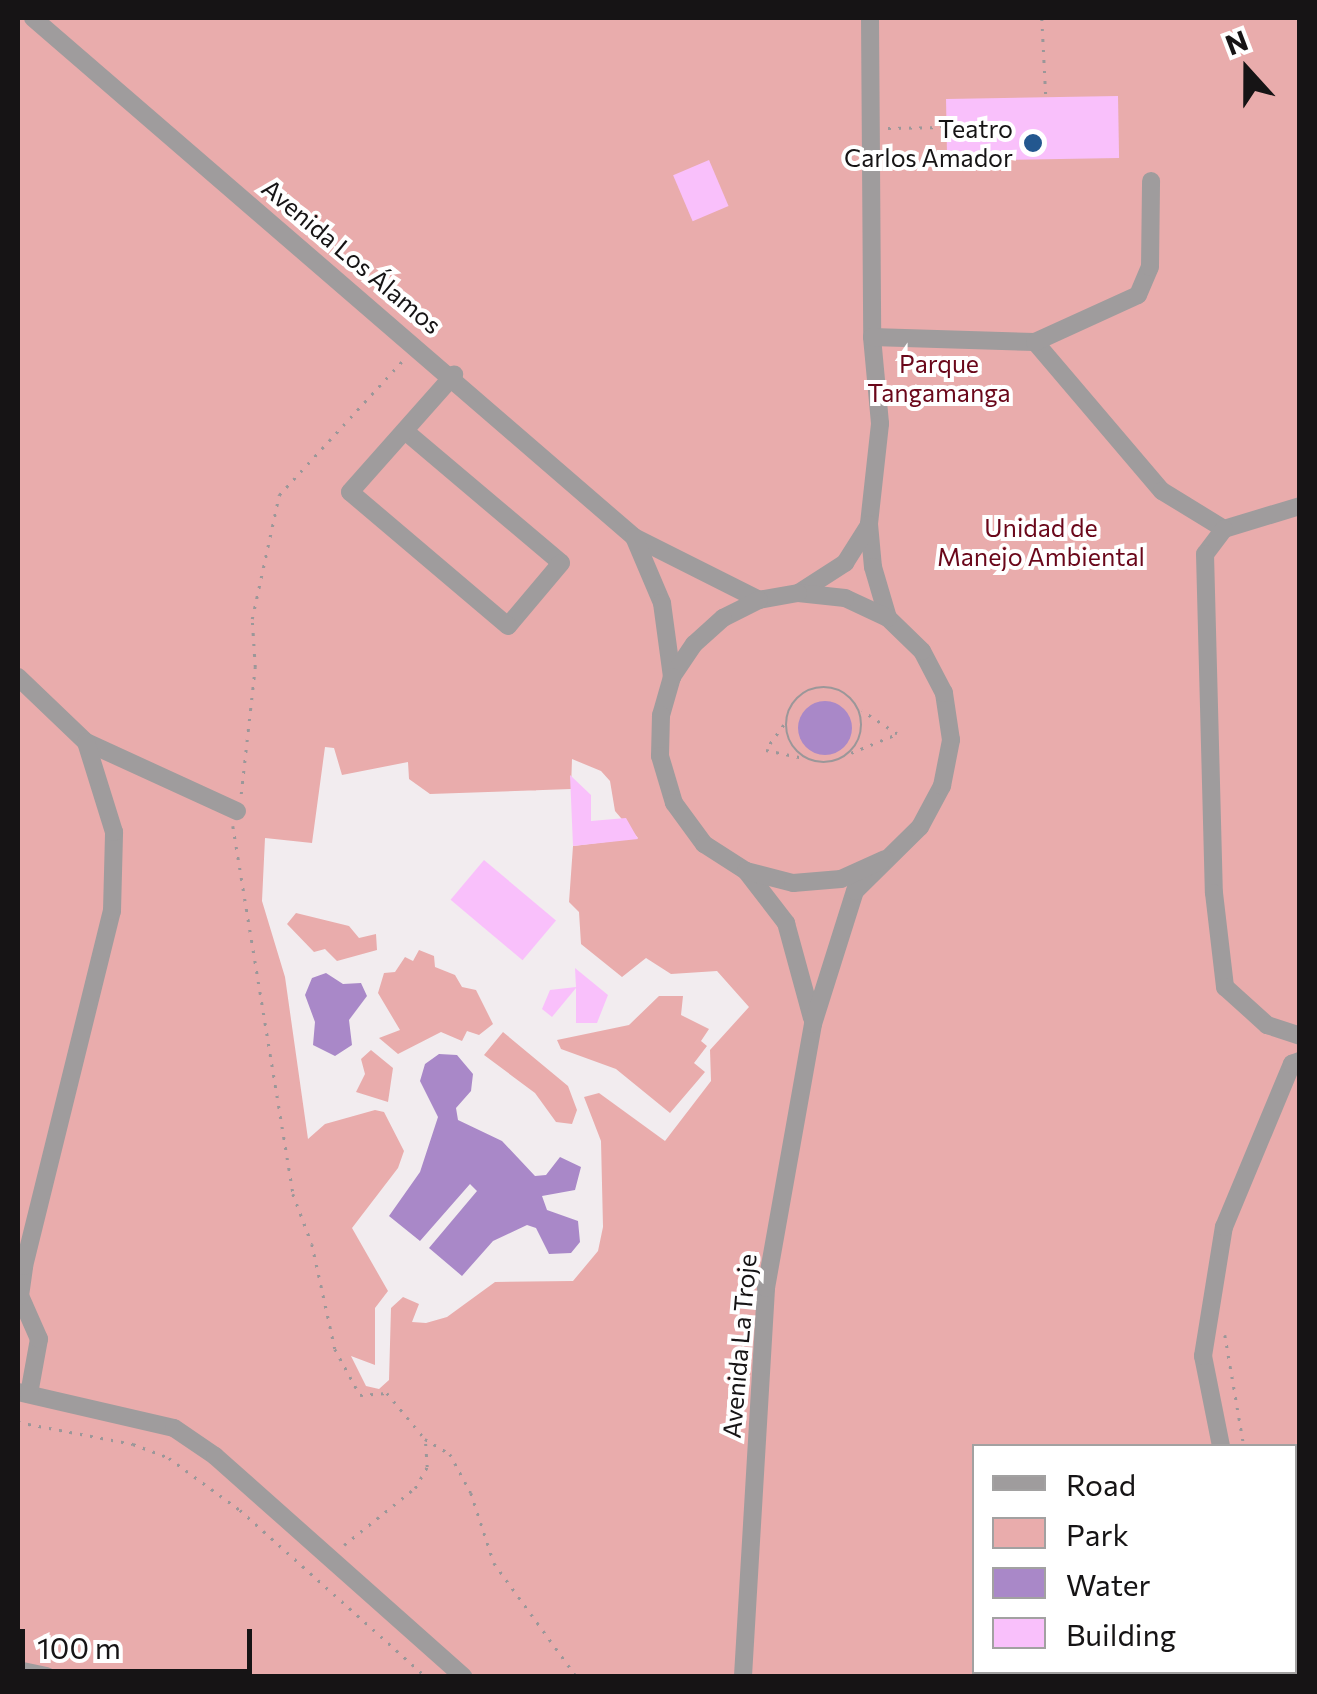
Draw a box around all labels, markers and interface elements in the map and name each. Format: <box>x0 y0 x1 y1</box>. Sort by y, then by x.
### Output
north arrow <box>1197 20 1297 120</box>
text: N <box>1220 22 1252 62</box>
place label: Teatro Carlos Amador <box>844 114 1013 173</box>
marker: Teatro Carlos Amador <box>1022 132 1044 154</box>
street label: Avenida Los Álamos <box>256 172 448 340</box>
park label: Parque Tangamanga <box>867 349 1011 408</box>
park label: Unidad de Manejo Ambiental <box>937 513 1145 572</box>
street label: Avenida La Troje <box>716 1253 762 1439</box>
legend <box>972 1444 1297 1674</box>
text: Road <box>1066 1465 1136 1502</box>
text: Park <box>1066 1515 1129 1552</box>
text: Water <box>1066 1565 1151 1602</box>
scale bar <box>25 1609 258 1671</box>
text: Building <box>1066 1615 1176 1652</box>
text: 100 m <box>37 1628 121 1665</box>

